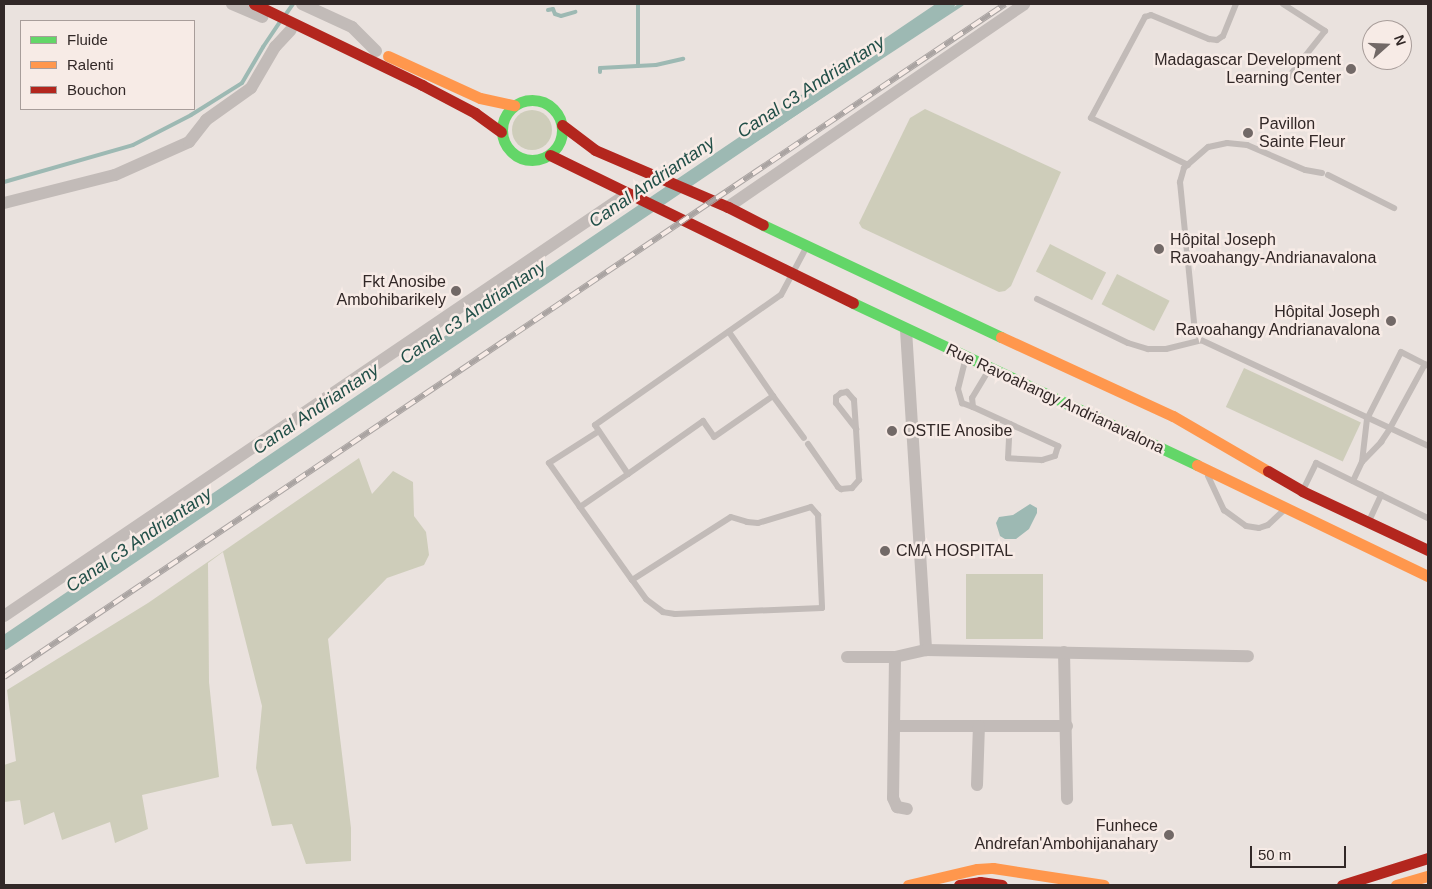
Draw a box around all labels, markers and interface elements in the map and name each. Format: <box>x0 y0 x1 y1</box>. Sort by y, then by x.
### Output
legend <box>20 20 195 110</box>
north arrow <box>1362 20 1412 70</box>
text: Fluide <box>67 31 108 48</box>
water label: Canal c3 Andriantany <box>733 31 889 143</box>
text: N <box>1391 33 1409 48</box>
place label: Madagascar Development Learning Center <box>1154 50 1341 88</box>
text: Ralenti <box>67 56 114 73</box>
marker: Madagascar Development Learning Center <box>1345 63 1357 75</box>
text: Bouchon <box>67 81 126 98</box>
place label: Pavillon Sainte Fleur <box>1259 114 1345 152</box>
marker: Pavillon Sainte Fleur <box>1241 126 1255 140</box>
water label: Canal Andriantany <box>585 132 719 232</box>
place label: Hôpital Joseph Ravoahangy-Andrianavalona <box>1170 230 1376 268</box>
marker: Hôpital Joseph Ravoahangy-Andrianavalona <box>1152 242 1166 256</box>
water label: Canal c3 Andriantany <box>396 255 550 369</box>
place label: Fkt Anosibe Ambohibarikely <box>337 272 446 310</box>
marker: Fkt Anosibe Ambohibarikely <box>450 285 462 297</box>
place label: Hôpital Joseph Ravoahangy Andrianavalona <box>1175 302 1380 340</box>
marker: Hôpital Joseph Ravoahangy Andrianavalona <box>1384 314 1398 328</box>
street label: Rue Ravoahangy Andrianavalona <box>943 340 1167 458</box>
water label: Canal Andriantany <box>249 359 383 459</box>
place label: OSTIE Anosibe <box>903 421 1013 441</box>
marker: OSTIE Anosibe <box>885 424 899 438</box>
water label: Canal c3 Andriantany <box>62 483 216 597</box>
place label: CMA HOSPITAL <box>896 541 1014 561</box>
marker: CMA HOSPITAL <box>878 544 892 558</box>
place label: Funhece Andrefan'Ambohijanahary <box>974 816 1158 854</box>
marker: Funhece Andrefan'Ambohijanahary <box>1162 828 1176 842</box>
scale bar <box>1252 836 1348 868</box>
text: 50 m <box>1258 846 1291 863</box>

